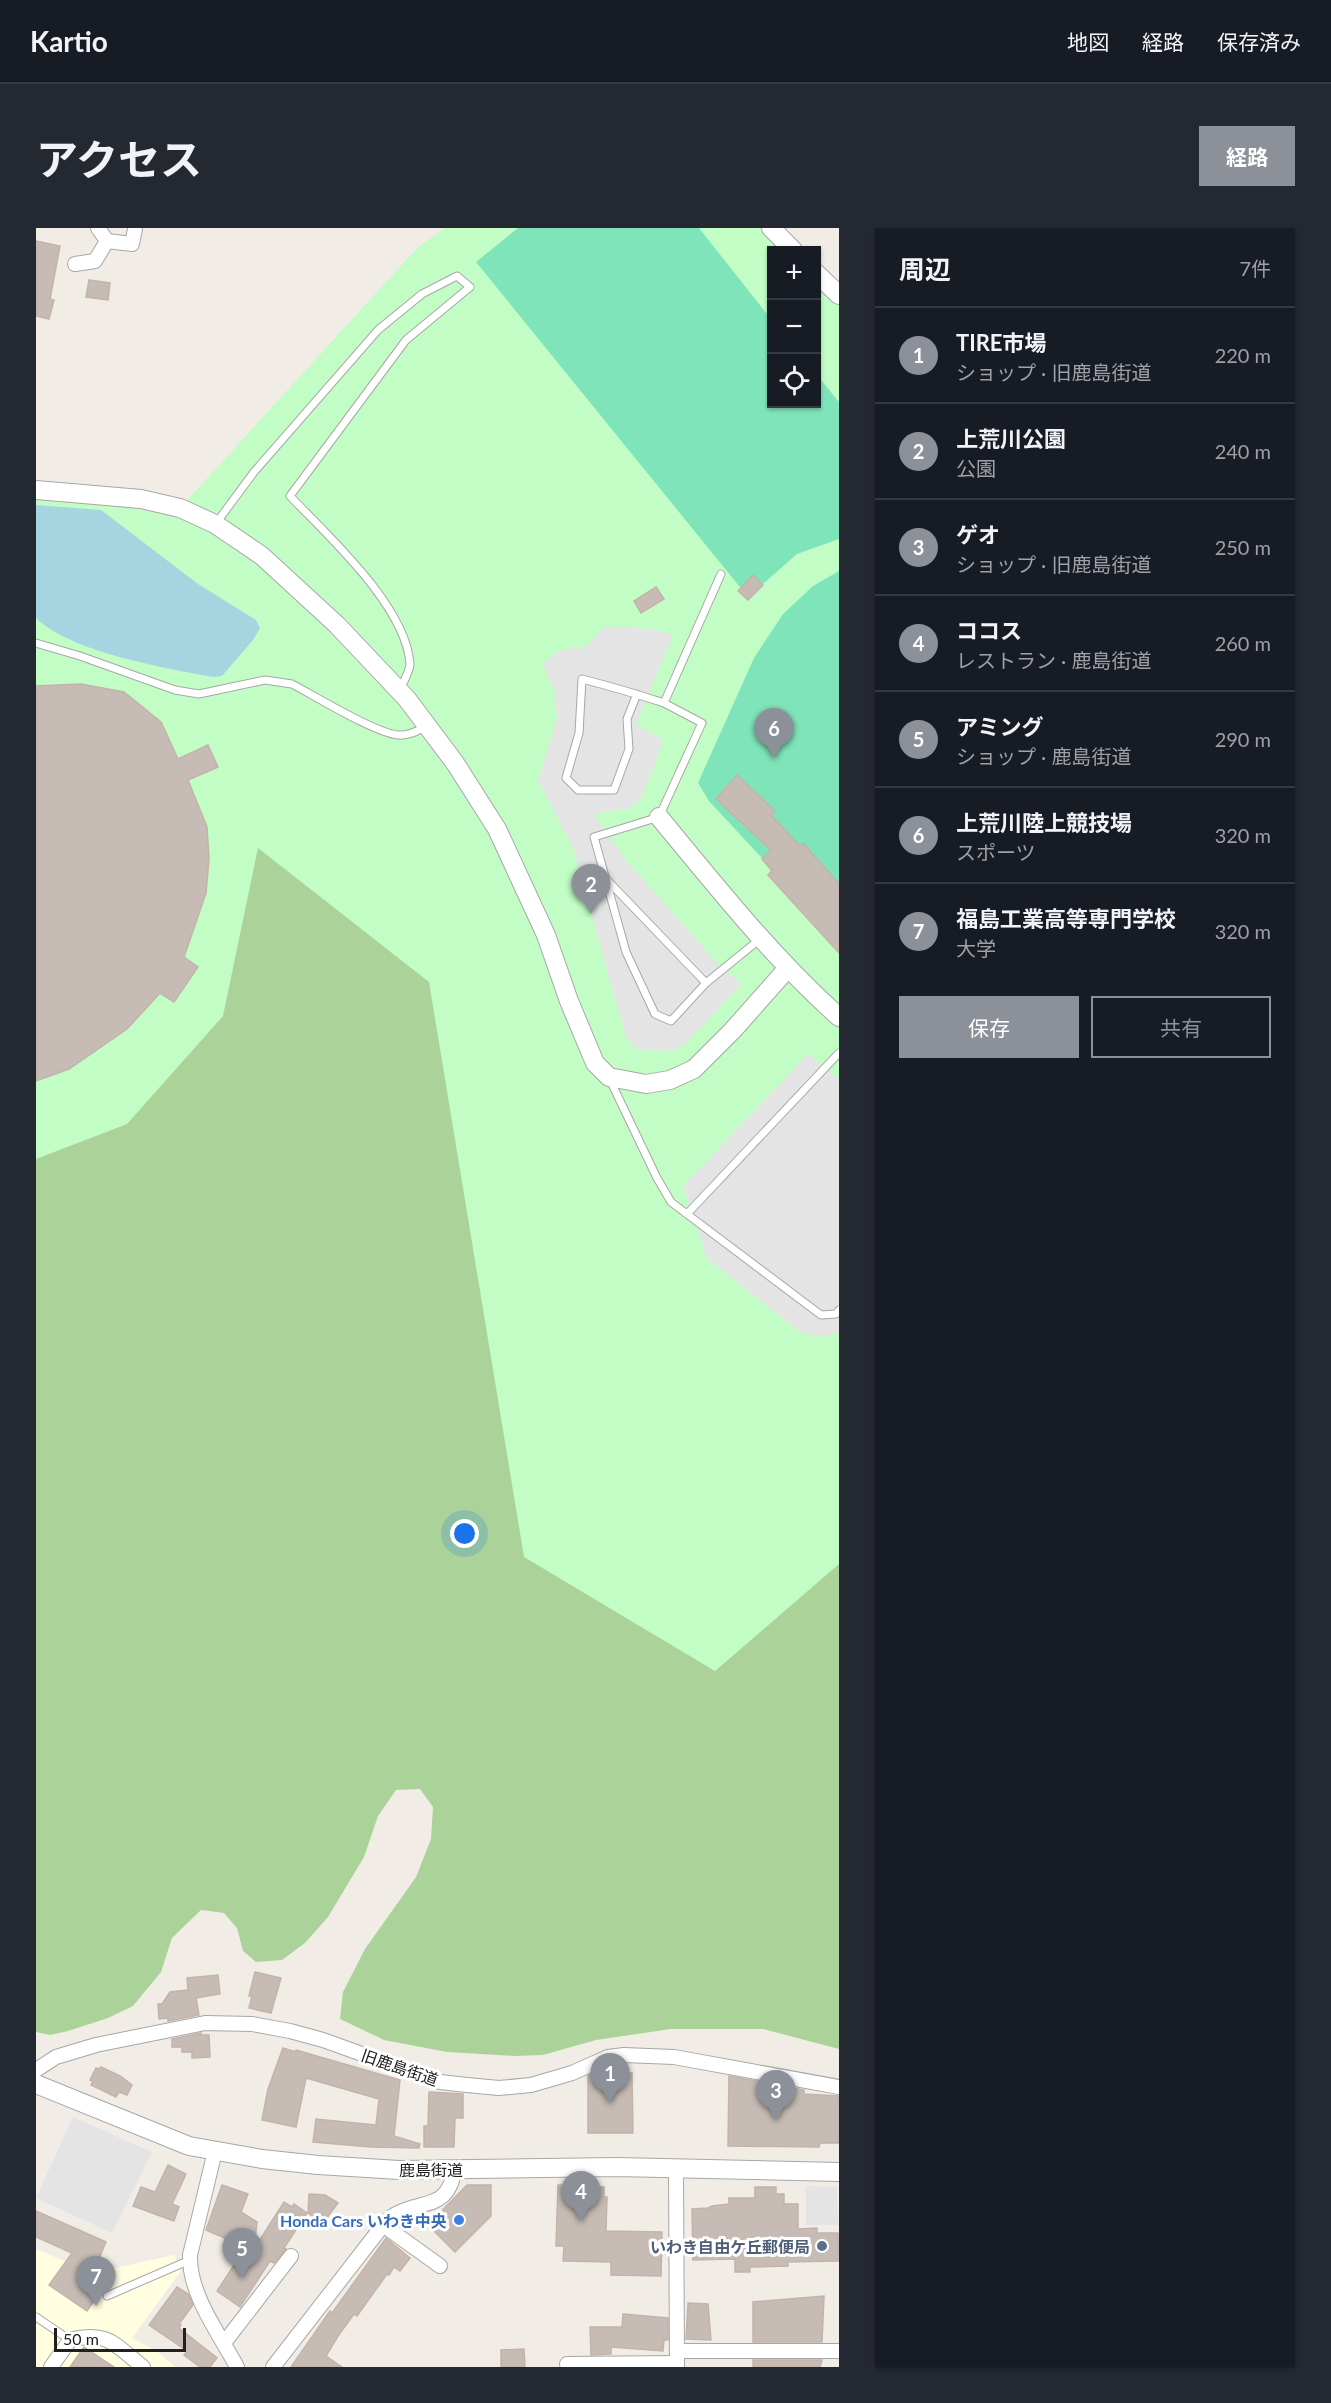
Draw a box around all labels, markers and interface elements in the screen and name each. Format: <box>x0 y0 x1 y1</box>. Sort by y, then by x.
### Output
text: Kartio <box>30 24 108 58</box>
text: 地図 <box>1067 29 1109 54</box>
text: 経路 <box>1142 29 1184 54</box>
text: 保存済み <box>1217 29 1301 54</box>
button: 経路 <box>1199 126 1295 186</box>
text: アクセス <box>36 134 202 184</box>
map controls <box>767 246 821 408</box>
button: + <box>767 246 821 300</box>
text: 周辺 <box>899 253 951 285</box>
text: 7件 <box>1239 256 1271 280</box>
button: − <box>767 300 821 354</box>
text: TIRE市場 <box>956 329 1047 356</box>
text: 1 <box>913 343 924 367</box>
text: 220 m <box>1215 343 1271 367</box>
button: locate <box>767 354 821 408</box>
text: ショップ · 旧鹿島街道 <box>956 360 1151 384</box>
text: 上荒川公園 <box>956 425 1066 452</box>
text: 2 <box>913 439 924 463</box>
text: 240 m <box>1215 439 1271 463</box>
text: 公園 <box>956 456 996 480</box>
text: ゲオ <box>956 521 1000 548</box>
text: 3 <box>913 535 924 559</box>
text: 250 m <box>1215 535 1271 559</box>
text: ショップ · 旧鹿島街道 <box>956 552 1151 576</box>
text: ココス <box>956 617 1022 644</box>
text: 4 <box>913 631 924 655</box>
text: 260 m <box>1215 631 1271 655</box>
text: レストラン · 鹿島街道 <box>956 648 1151 672</box>
pin: 6 <box>754 708 794 758</box>
text: アミング <box>956 713 1044 740</box>
text: 5 <box>913 727 924 751</box>
text: 290 m <box>1215 727 1271 751</box>
text: ショップ · 鹿島街道 <box>956 744 1131 768</box>
text: 上荒川陸上競技場 <box>956 809 1132 836</box>
text: 6 <box>913 823 924 847</box>
text: 320 m <box>1215 823 1271 847</box>
text: スポーツ <box>956 840 1036 864</box>
pin: 2 <box>572 864 610 914</box>
text: 福島工業高等専門学校 <box>956 905 1176 932</box>
text: 7 <box>913 919 924 943</box>
text: 320 m <box>1215 919 1271 943</box>
text: 大学 <box>956 936 996 960</box>
button: 保存 <box>899 996 1079 1058</box>
button: 共有 <box>1091 996 1271 1058</box>
your location <box>450 1519 479 1548</box>
street label: 旧鹿島街道 <box>359 2045 441 2089</box>
pin: 1 <box>590 2054 630 2103</box>
pin: 3 <box>756 2070 796 2120</box>
street label: 鹿島街道 <box>399 2160 463 2179</box>
pin: 4 <box>562 2172 600 2221</box>
place label: Honda Cars いわき中央 <box>280 2211 447 2230</box>
marker: Honda Cars いわき中央 <box>452 2213 466 2227</box>
pin: 5 <box>222 2228 262 2278</box>
place label: いわき自由ケ丘郵便局 <box>650 2237 810 2256</box>
marker: いわき自由ケ丘郵便局 <box>815 2239 829 2253</box>
pin: 7 <box>76 2256 116 2306</box>
scale bar <box>54 2325 186 2352</box>
text: 50 m <box>63 2329 99 2348</box>

